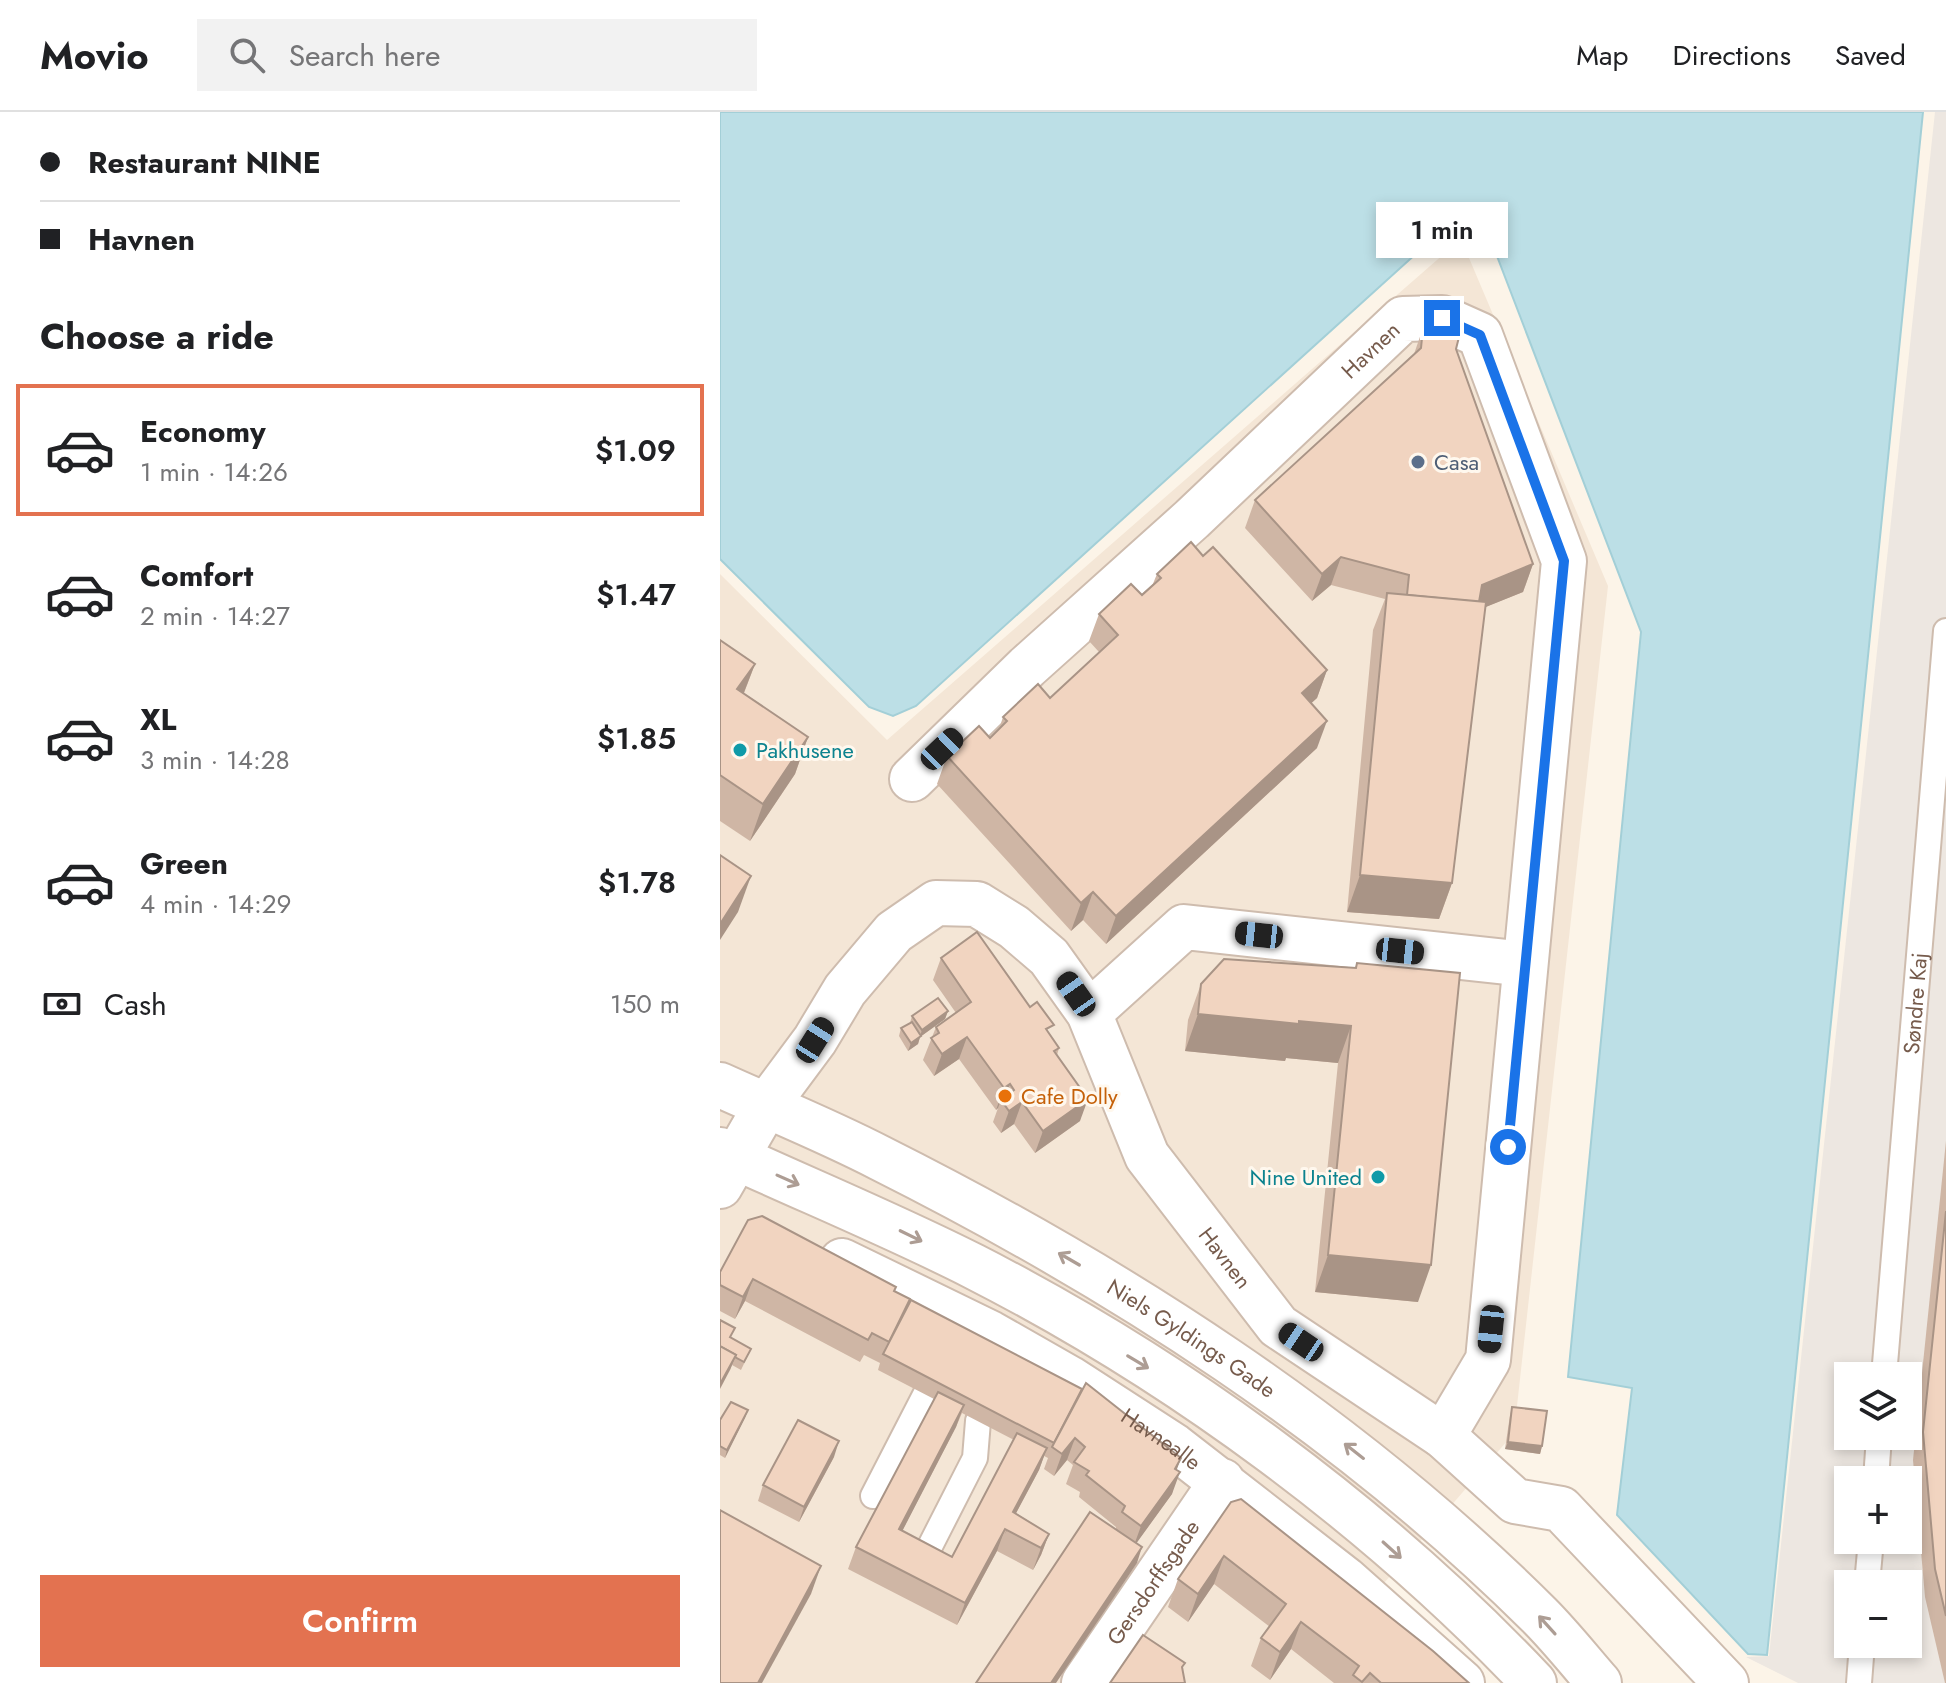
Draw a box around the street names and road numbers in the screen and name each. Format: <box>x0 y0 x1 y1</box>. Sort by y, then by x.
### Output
street label: Havnen <box>1334 314 1407 386</box>
street label: Søndre Kaj <box>1895 951 1935 1055</box>
street label: Havnen <box>1191 1220 1260 1295</box>
street label: Niels Gyldings Gade <box>1101 1271 1283 1405</box>
street label: Havnealle <box>1115 1400 1208 1478</box>
street label: Gersdorffsgade <box>1099 1513 1207 1651</box>

